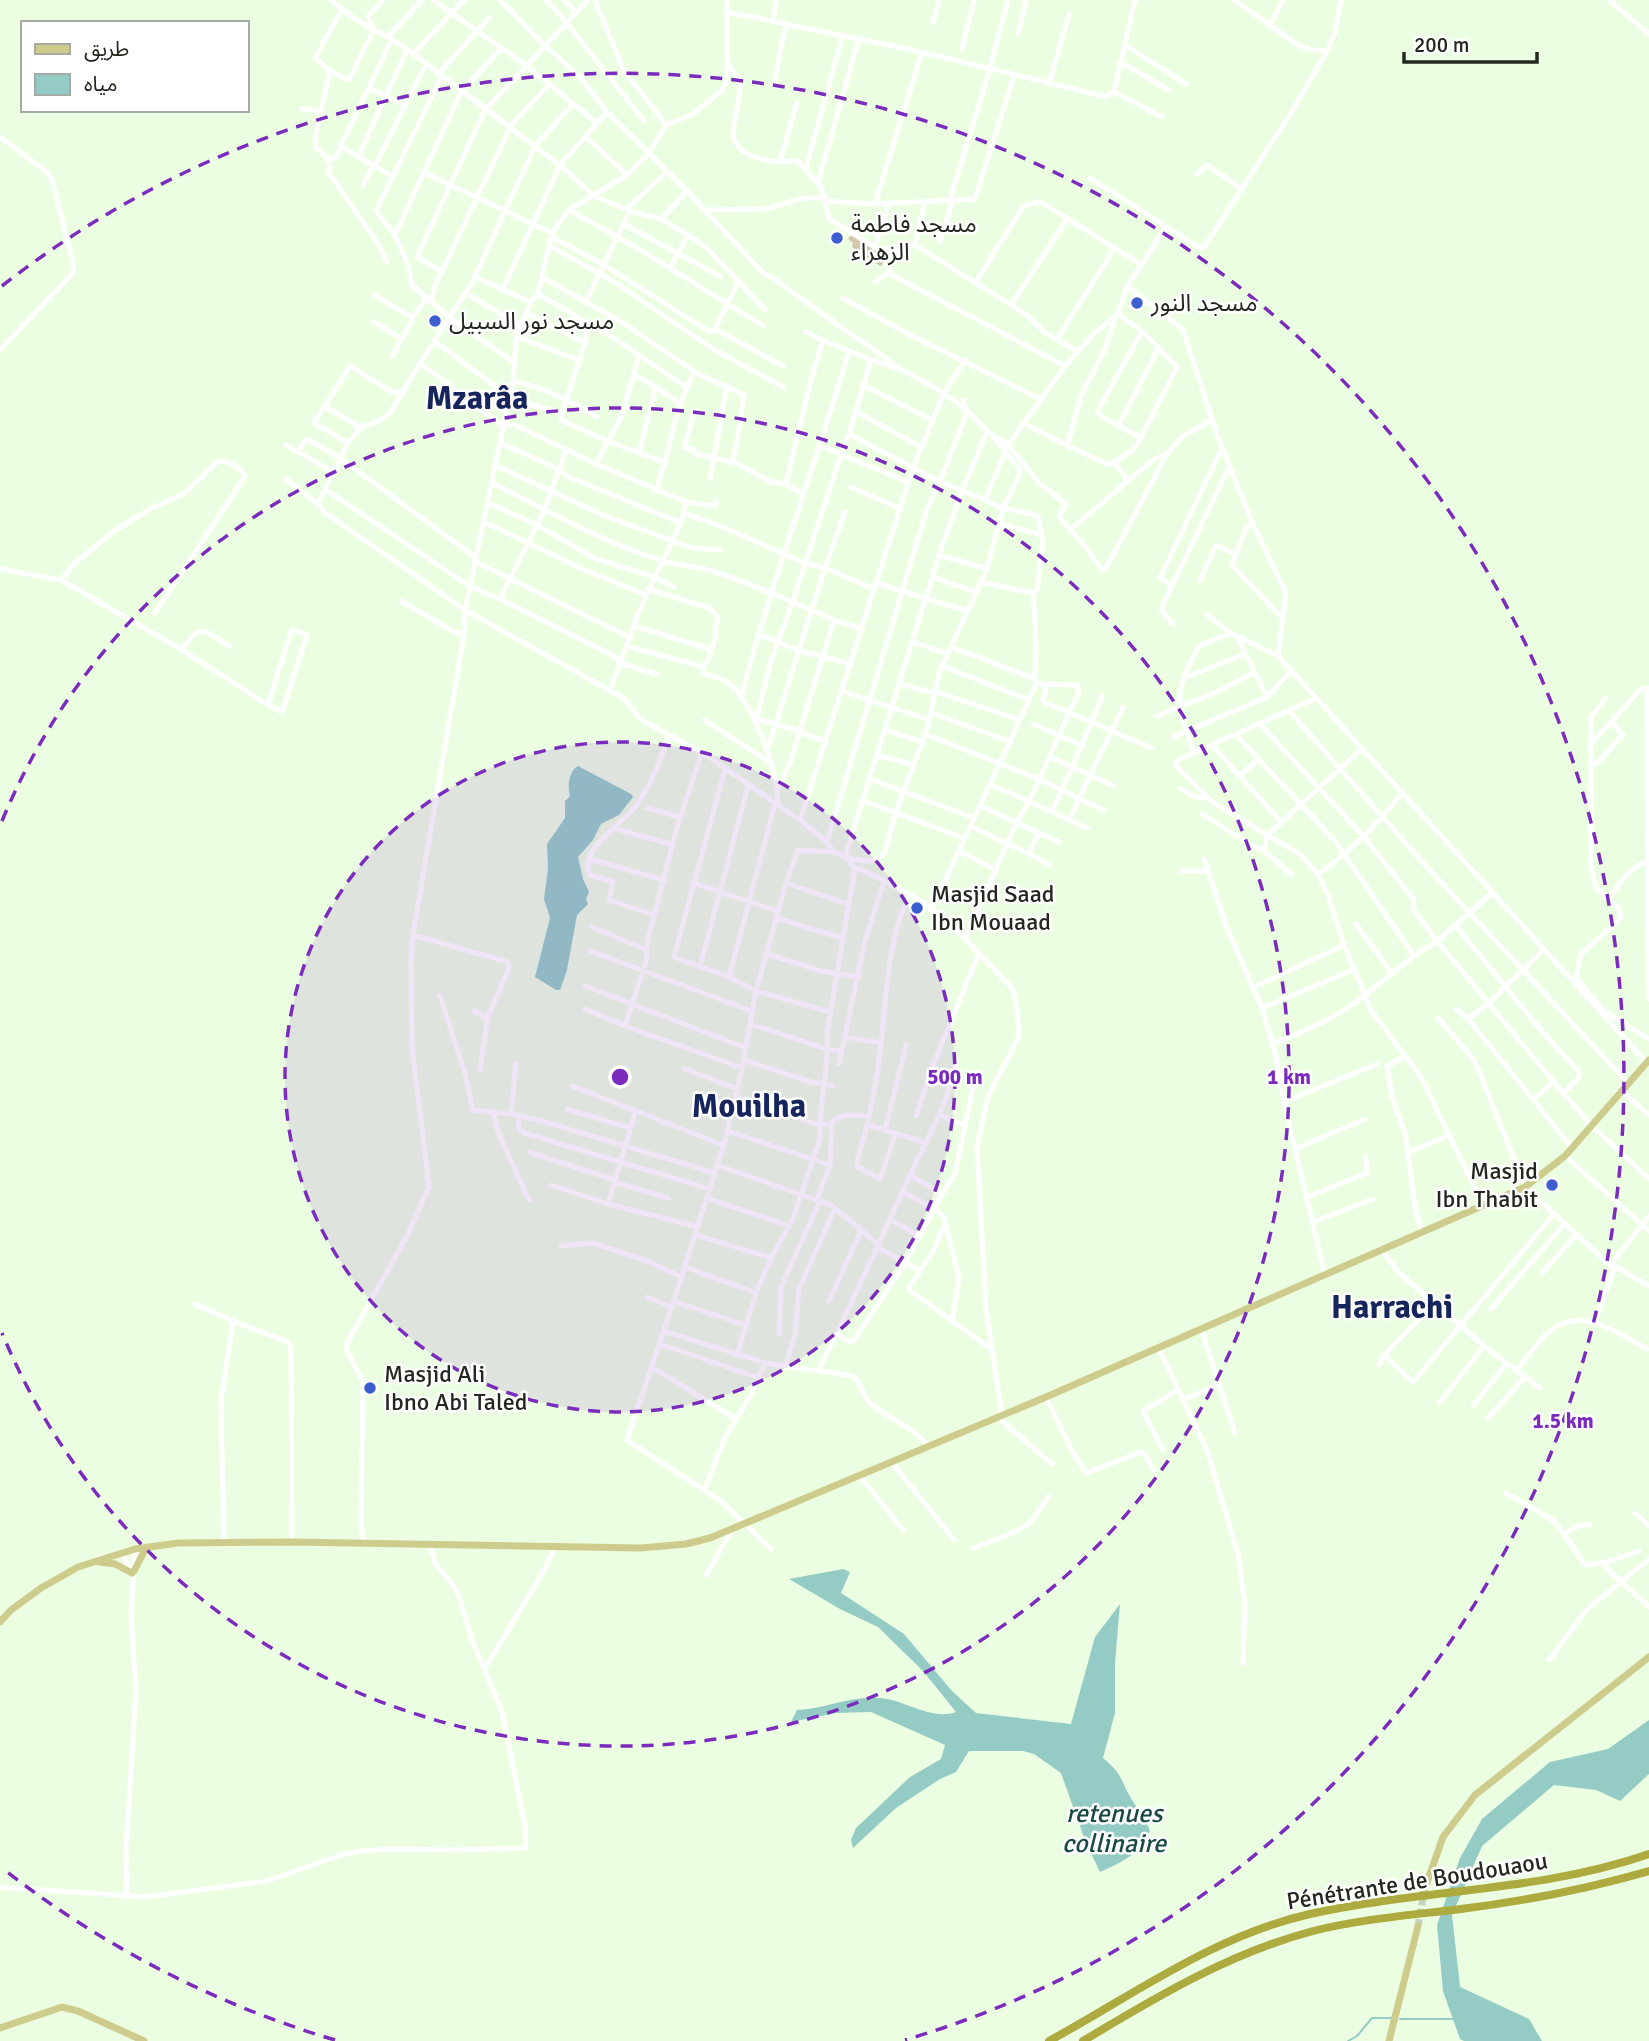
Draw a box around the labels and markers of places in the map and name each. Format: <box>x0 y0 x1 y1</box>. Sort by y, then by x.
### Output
place label: مسجد فاطمة الزهراء <box>851 209 977 267</box>
marker: مسجد فاطمة الزهراء <box>829 230 845 246</box>
place label: مسجد النور <box>1150 288 1258 318</box>
marker: مسجد النور <box>1129 295 1145 311</box>
place label: مسجد نور السبيل <box>449 306 614 336</box>
marker: مسجد نور السبيل <box>427 313 443 329</box>
place label: Masjid Saad Ibn Mouaad <box>931 879 1055 937</box>
marker: Masjid Saad Ibn Mouaad <box>909 900 925 916</box>
centre of rings <box>608 1065 632 1089</box>
place label: Masjid Ibn Thabit <box>1435 1156 1538 1214</box>
marker: Masjid Ibn Thabit <box>1544 1177 1560 1193</box>
place label: Masjid Ali Ibno Abi Taled <box>384 1359 527 1417</box>
marker: Masjid Ali Ibno Abi Taled <box>362 1380 378 1396</box>

